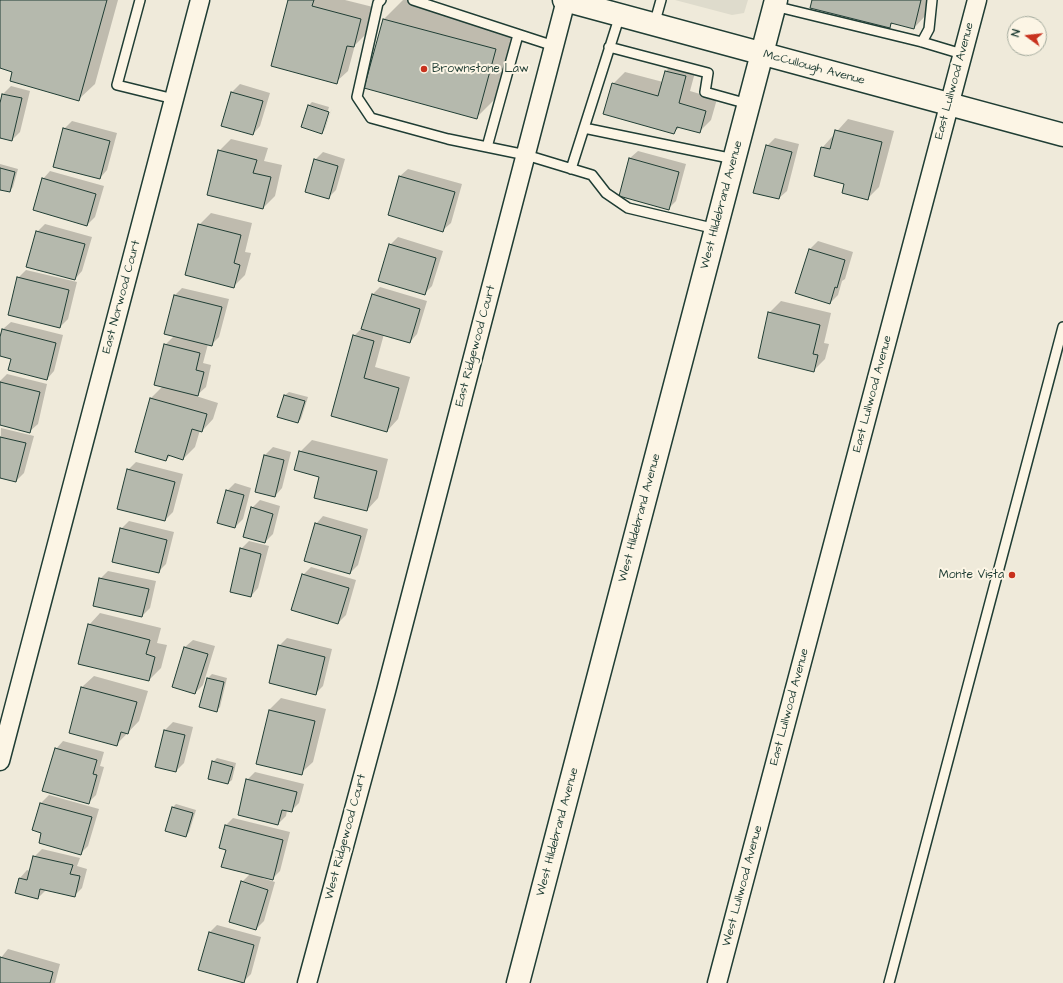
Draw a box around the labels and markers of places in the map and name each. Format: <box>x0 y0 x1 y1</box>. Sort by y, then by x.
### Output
place label: Brownstone Law <box>432 62 529 76</box>
marker: Brownstone Law <box>419 64 429 74</box>
place label: Monte Vista <box>939 568 1004 582</box>
marker: Monte Vista <box>1007 570 1017 580</box>

